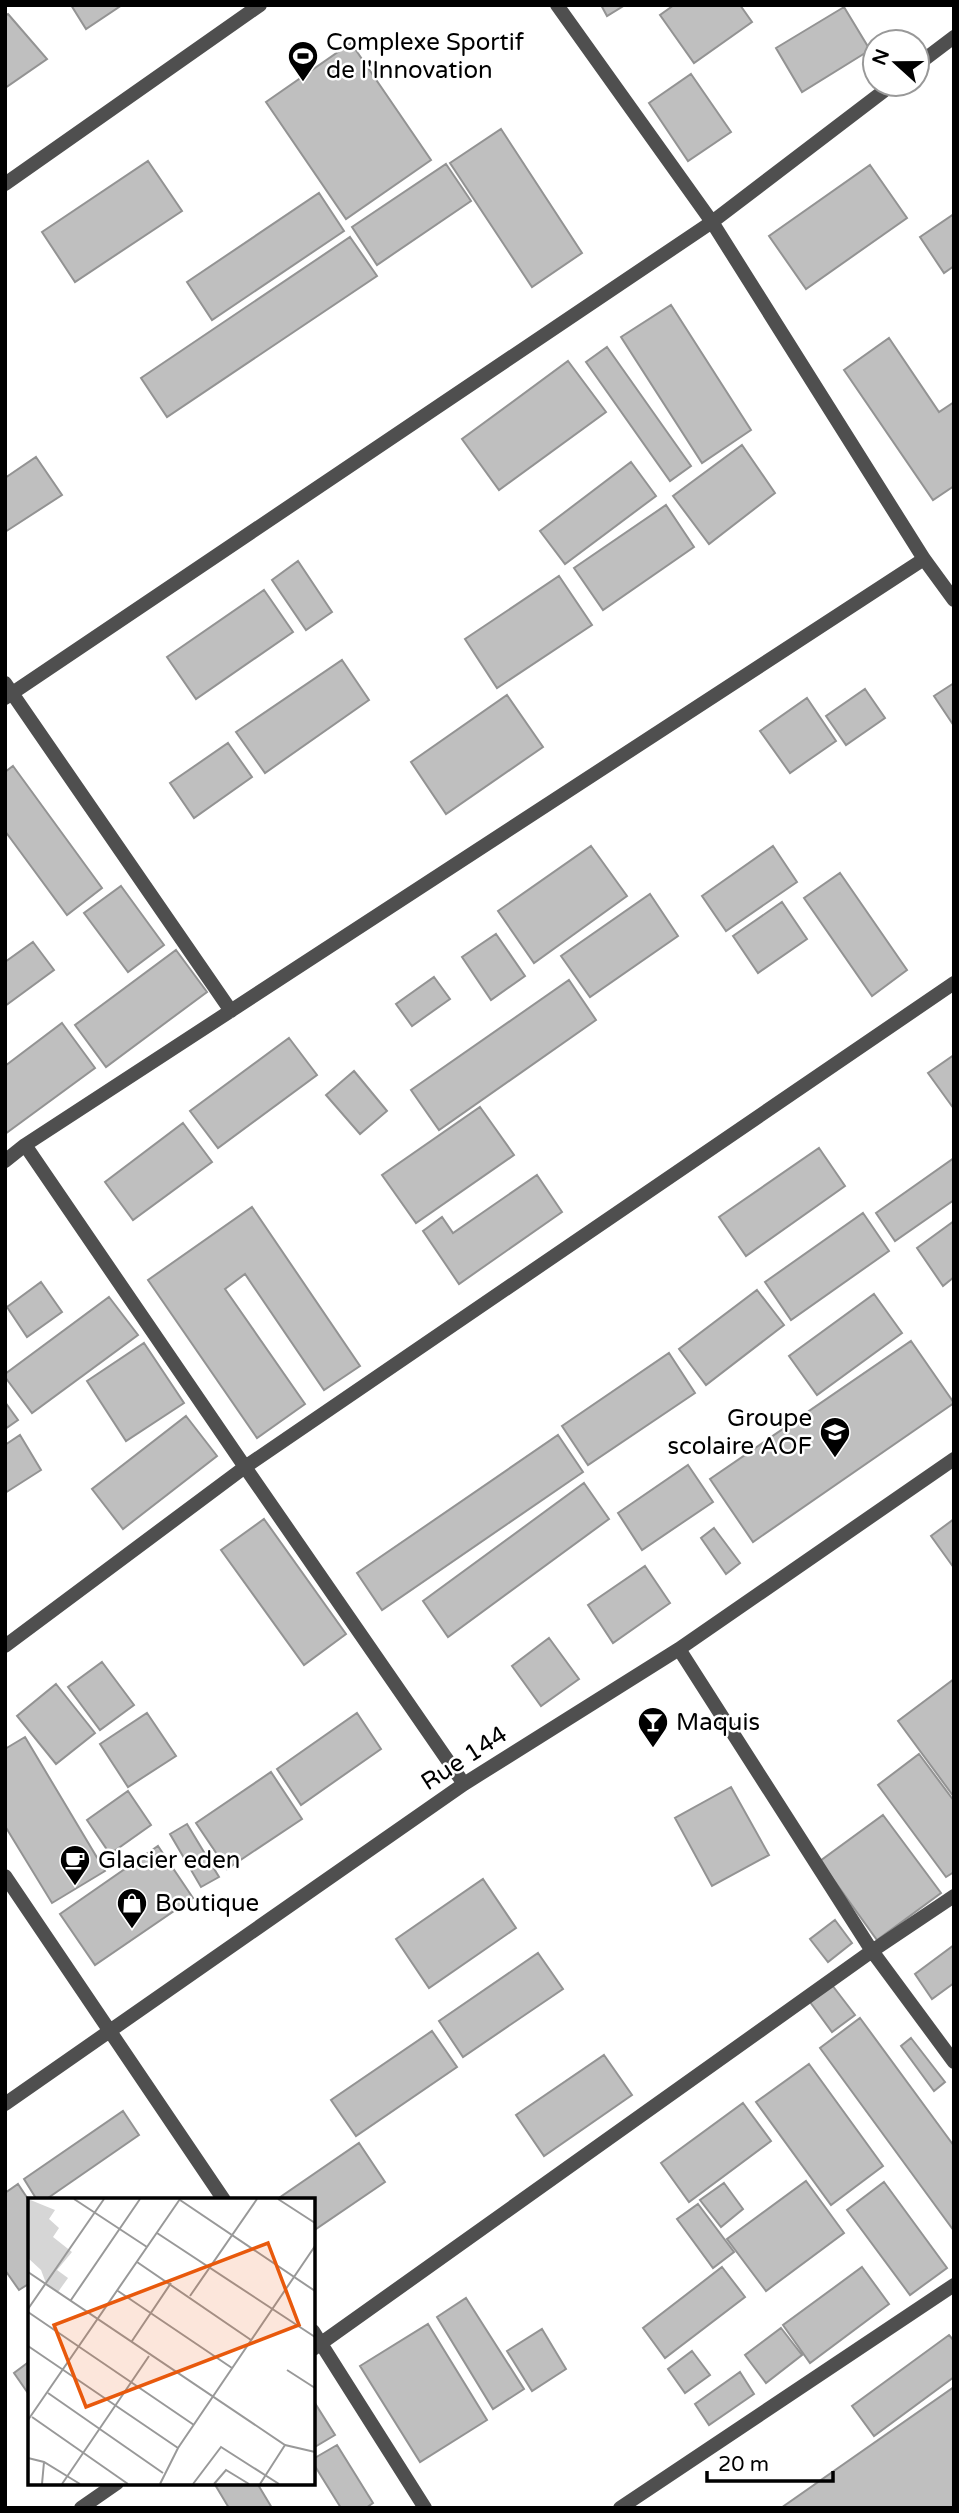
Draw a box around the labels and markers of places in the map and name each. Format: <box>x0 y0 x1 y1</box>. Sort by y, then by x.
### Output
place label: Complexe Sportif de l'Innovation <box>326 28 525 85</box>
sports icon: Complexe Sportif de l'Innovation <box>286 39 320 83</box>
place label: Groupe scolaire AOF <box>667 1404 812 1461</box>
school or university icon: Groupe scolaire AOF <box>818 1415 852 1459</box>
bar icon: Maquis <box>636 1705 670 1749</box>
place label: Maquis <box>676 1708 760 1737</box>
cafe icon: Glacier eden <box>58 1843 92 1887</box>
place label: Glacier eden <box>98 1846 240 1875</box>
shop icon: Boutique <box>115 1886 149 1930</box>
place label: Boutique <box>155 1889 259 1918</box>

